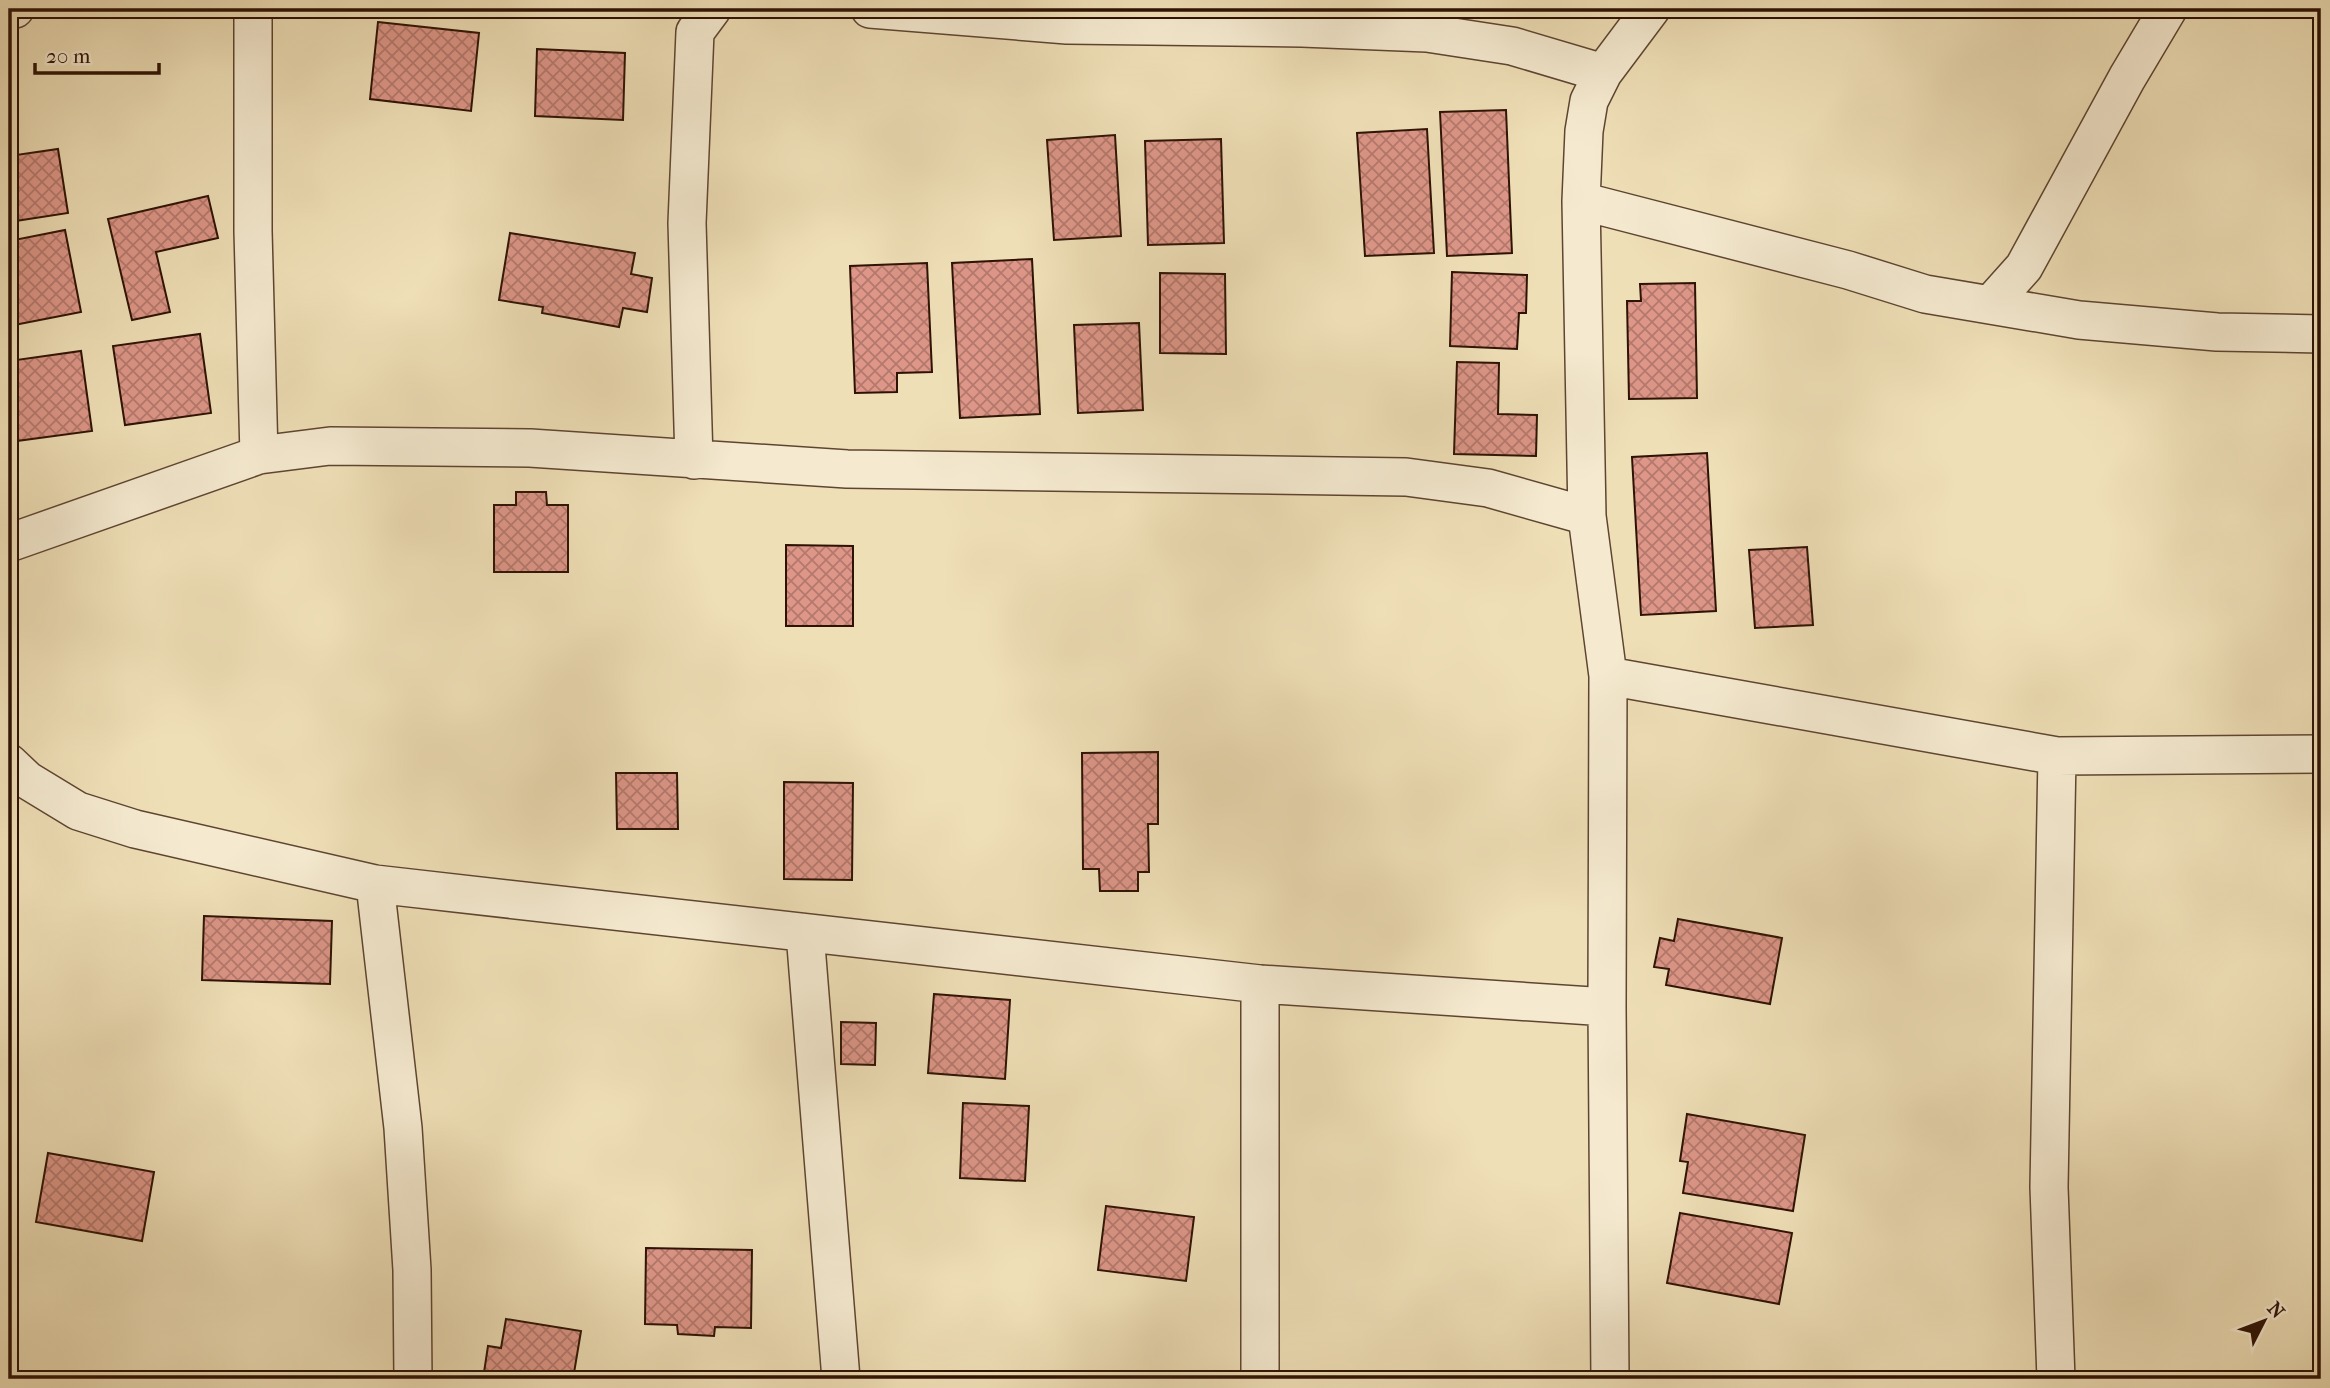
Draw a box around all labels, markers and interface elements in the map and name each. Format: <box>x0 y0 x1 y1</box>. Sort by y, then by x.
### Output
scale bar <box>35 32 159 76</box>
text: 20 m <box>46 44 91 68</box>
north arrow <box>2228 1286 2298 1356</box>
text: N <box>2263 1298 2289 1323</box>

